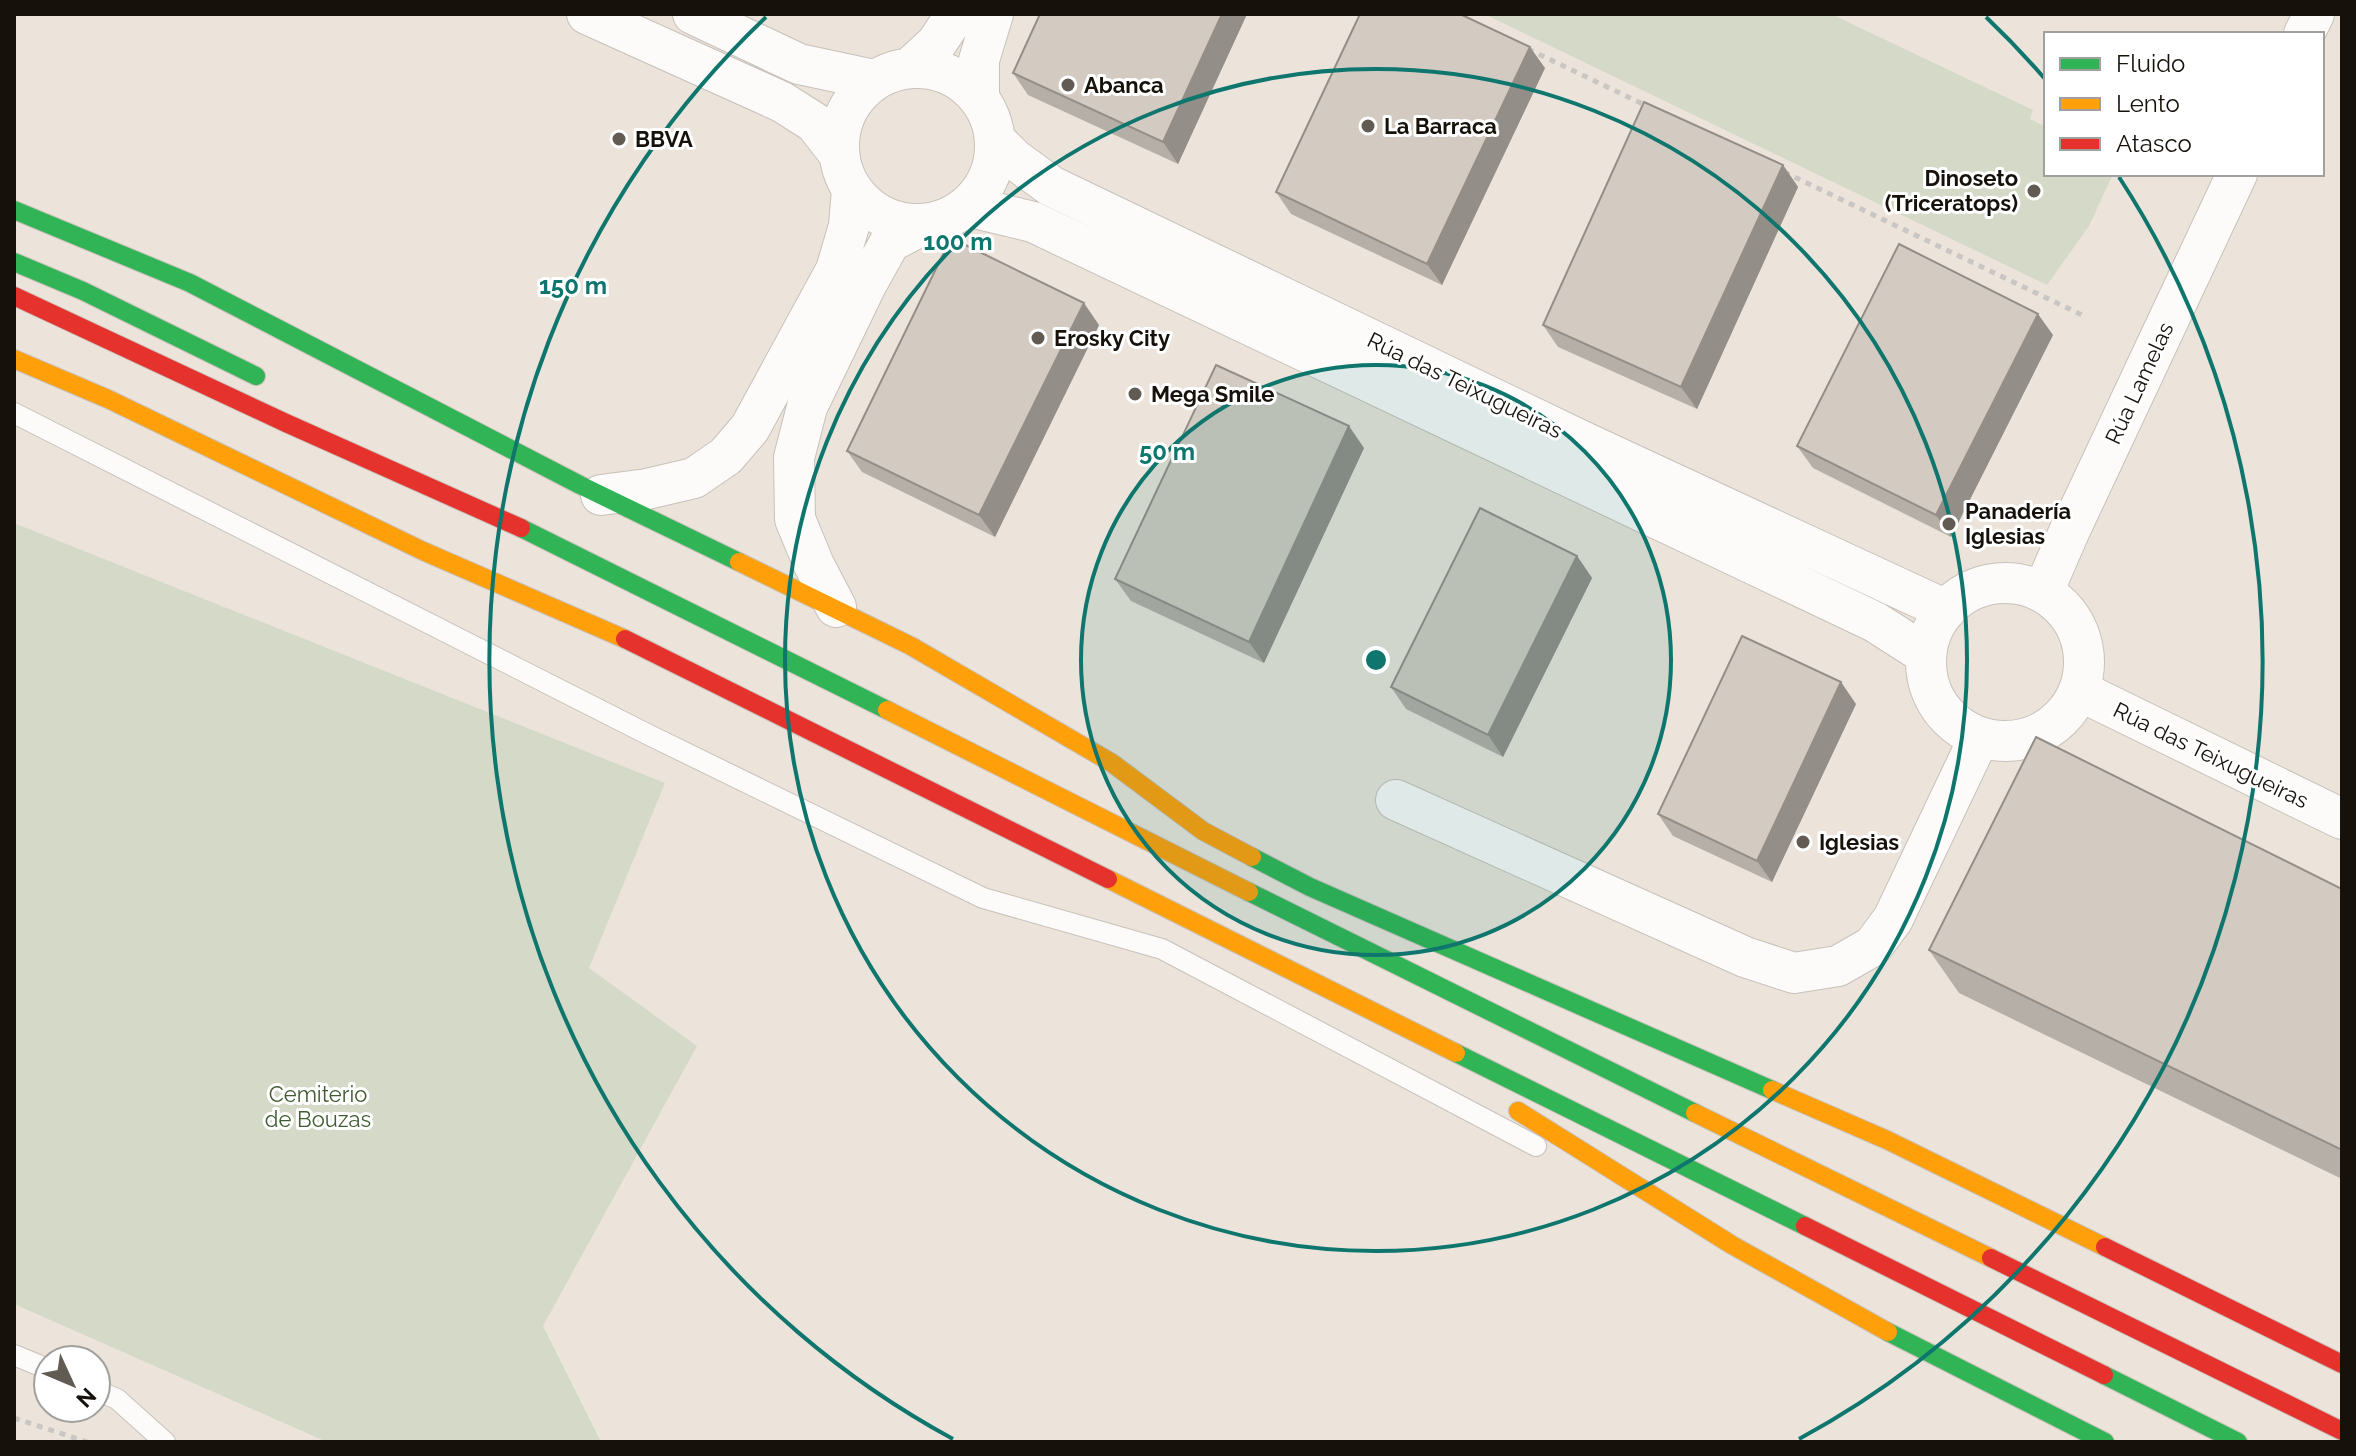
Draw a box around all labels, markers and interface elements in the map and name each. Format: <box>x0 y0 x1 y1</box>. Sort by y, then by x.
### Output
legend <box>2044 32 2324 176</box>
text: Fluido <box>2116 49 2185 78</box>
place label: Abanca <box>1084 72 1164 98</box>
marker: Abanca <box>1059 76 1077 94</box>
text: Lento <box>2116 89 2180 118</box>
place label: La Barraca <box>1384 113 1497 139</box>
marker: La Barraca <box>1359 117 1377 135</box>
place label: BBVA <box>635 126 693 152</box>
text: Atasco <box>2116 129 2192 158</box>
marker: BBVA <box>610 130 628 148</box>
place label: Dinoseto (Triceratops) <box>1885 165 2018 216</box>
marker: Dinoseto (Triceratops) <box>2025 182 2043 200</box>
text: 100 m <box>923 227 993 256</box>
text: 150 m <box>539 271 607 300</box>
street label: Rúa Lamelas <box>2099 318 2179 448</box>
place label: Erosky City <box>1054 325 1170 351</box>
street label: Rúa das Teixugueiras <box>1363 326 1567 444</box>
marker: Erosky City <box>1029 329 1047 347</box>
place label: Mega Smile <box>1151 381 1275 407</box>
marker: Mega Smile <box>1126 385 1144 403</box>
text: 50 m <box>1139 437 1195 466</box>
place label: Panadería Iglesias <box>1965 498 2071 549</box>
marker: Panadería Iglesias <box>1940 515 1958 533</box>
centre of rings <box>1362 646 1390 674</box>
street label: Rúa das Teixugueiras <box>2109 696 2313 814</box>
place label: Iglesias <box>1819 829 1899 855</box>
marker: Iglesias <box>1794 833 1812 851</box>
park label: Cemiterio de Bouzas <box>265 1081 371 1132</box>
north arrow <box>32 1344 112 1424</box>
text: N <box>71 1383 102 1413</box>

